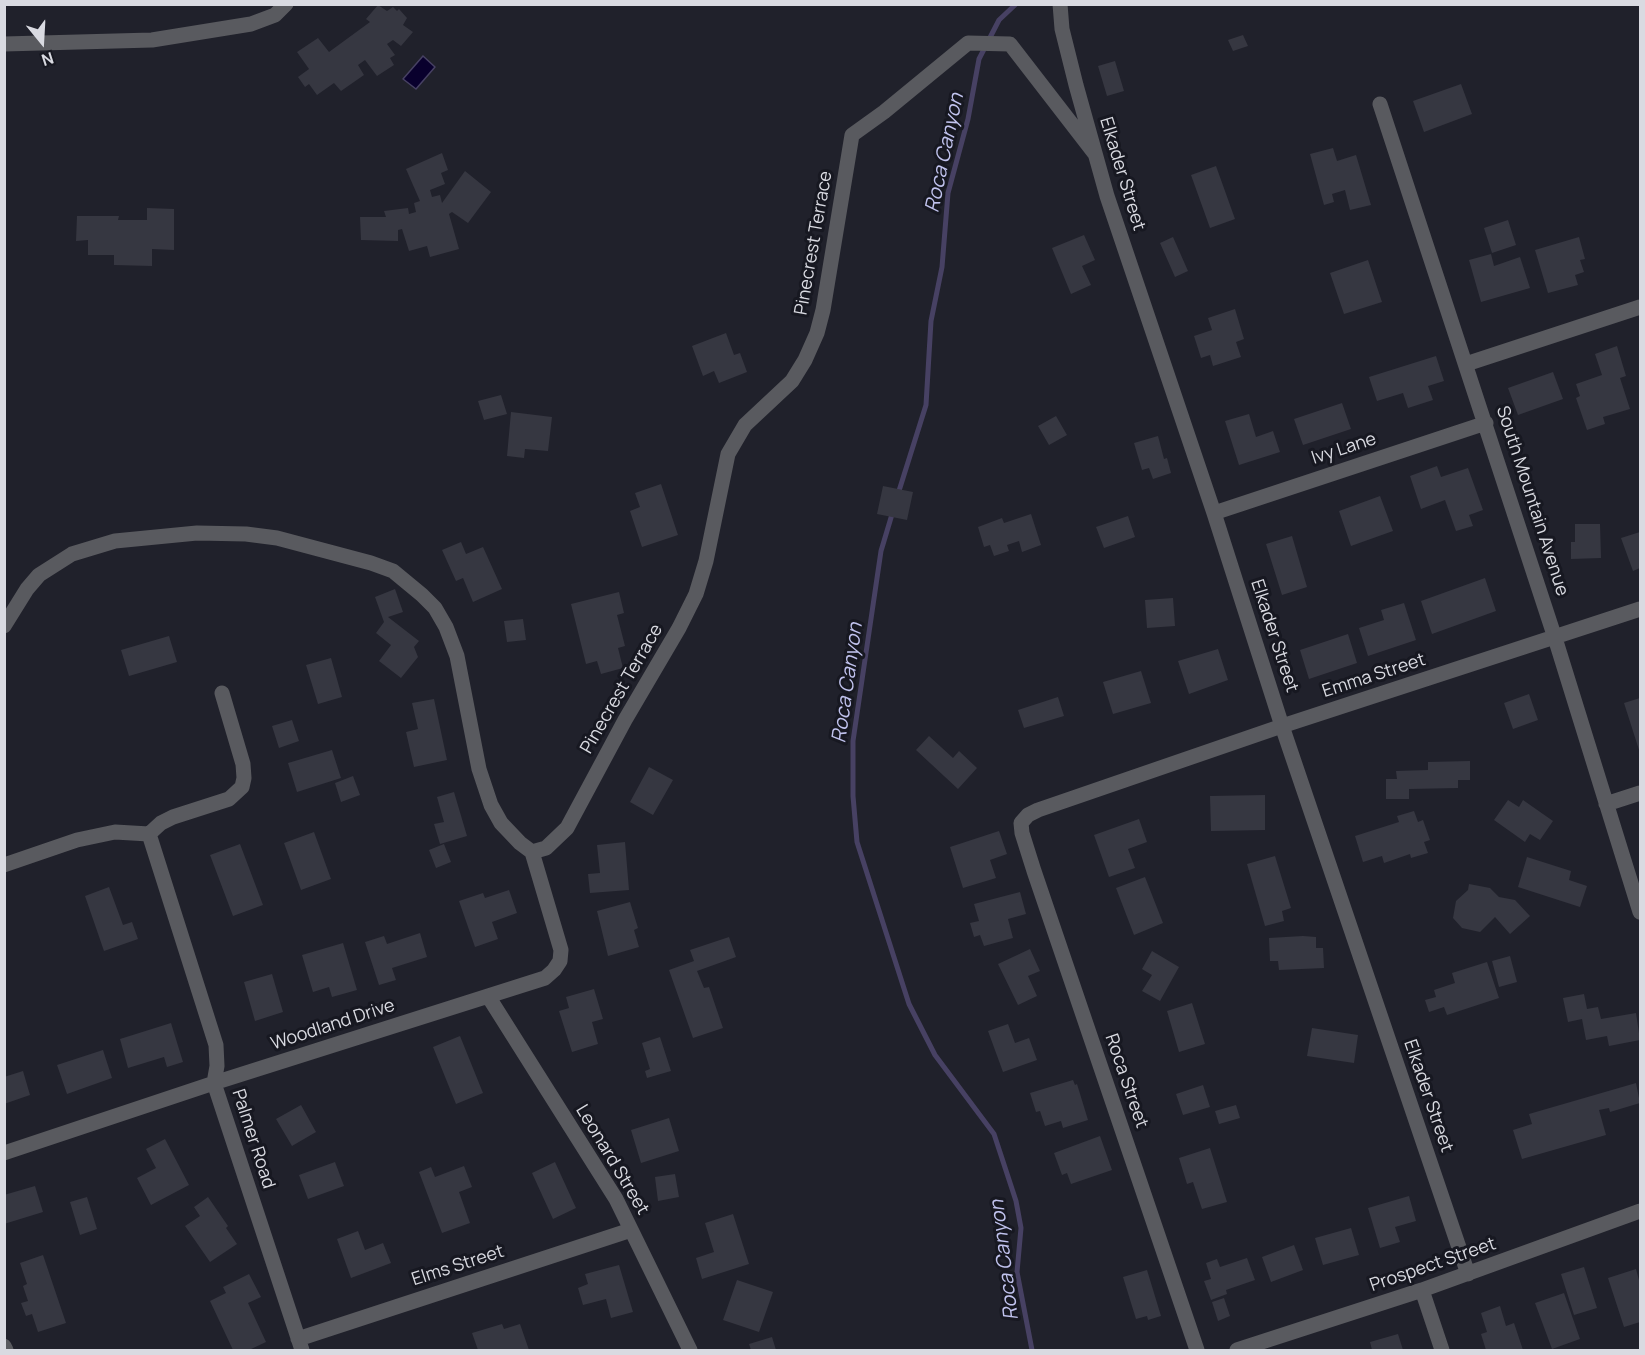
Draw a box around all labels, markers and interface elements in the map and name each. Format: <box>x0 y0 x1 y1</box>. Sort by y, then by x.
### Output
north arrow <box>12 12 72 72</box>
text: N <box>39 47 56 71</box>
water label: Roca Canyon <box>921 91 969 215</box>
street label: Elkader Street <box>1094 115 1150 233</box>
street label: Pinecrest Terrace <box>791 169 837 317</box>
street label: South Mountain Avenue <box>1491 403 1573 599</box>
street label: Ivy Lane <box>1309 428 1379 470</box>
street label: Elkader Street <box>1246 577 1302 695</box>
street label: Pinecrest Terrace <box>576 620 668 758</box>
water label: Roca Canyon <box>828 621 868 745</box>
street label: Emma Street <box>1320 649 1428 703</box>
street label: Woodland Drive <box>268 995 398 1055</box>
street label: Roca Street <box>1100 1031 1152 1131</box>
street label: Elkader Street <box>1399 1037 1457 1155</box>
street label: Palmer Road <box>227 1087 279 1191</box>
street label: Leonard Street <box>571 1101 653 1219</box>
water label: Roca Canyon <box>986 1198 1024 1322</box>
street label: Prospect Street <box>1367 1233 1499 1297</box>
street label: Elms Street <box>409 1241 507 1291</box>

